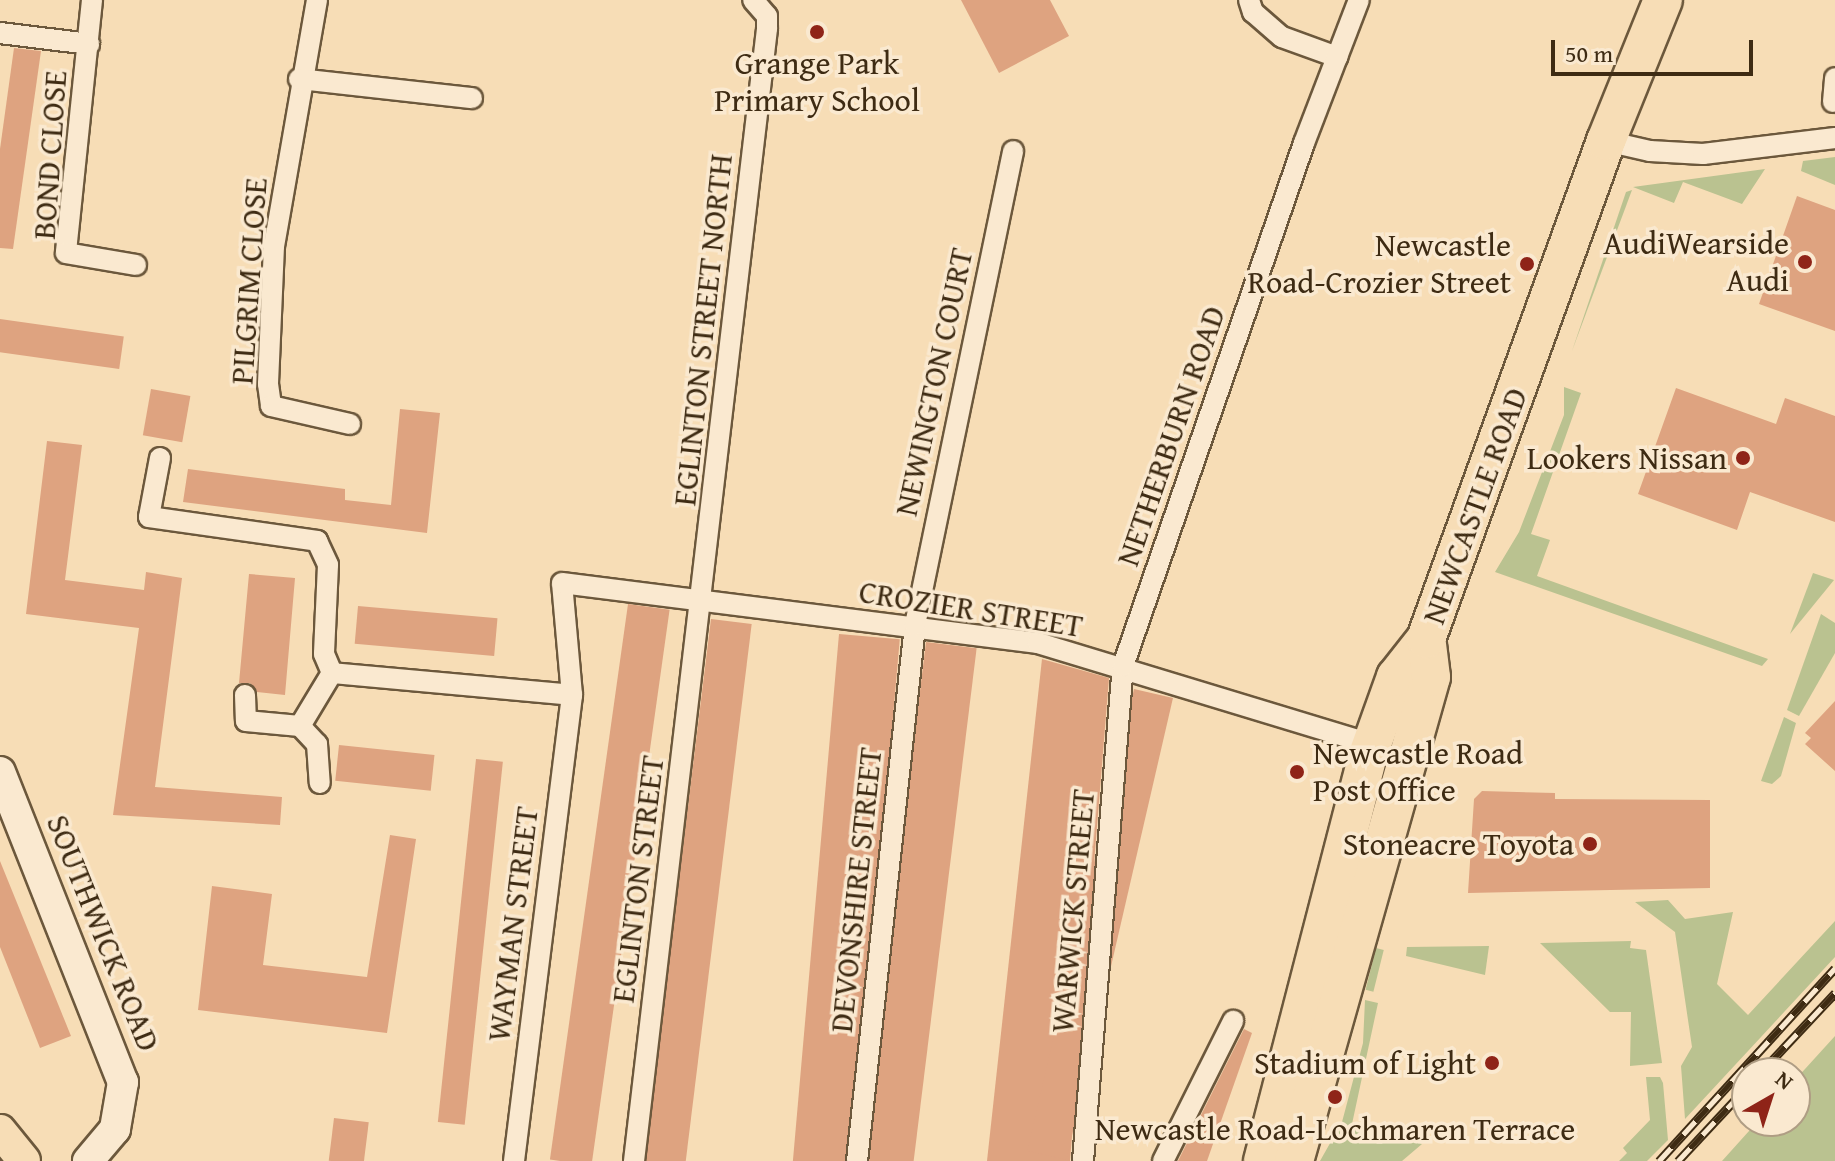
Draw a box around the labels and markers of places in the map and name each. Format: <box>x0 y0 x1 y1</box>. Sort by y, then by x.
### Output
marker: Grange Park Primary School <box>808 23 826 41</box>
place label: Grange Park Primary School <box>714 45 920 120</box>
place label: AudiWearside Audi <box>1603 225 1789 300</box>
place label: Newcastle Road-Crozier Street <box>1247 227 1511 302</box>
marker: AudiWearside Audi <box>1796 253 1814 271</box>
marker: Newcastle Road-Crozier Street <box>1518 255 1536 273</box>
place label: Lookers Nissan <box>1527 439 1727 477</box>
marker: Lookers Nissan <box>1734 449 1752 467</box>
place label: Newcastle Road Post Office <box>1313 735 1523 810</box>
marker: Newcastle Road Post Office <box>1288 763 1306 781</box>
place label: Stoneacre Toyota <box>1343 825 1574 863</box>
marker: Stoneacre Toyota <box>1581 835 1599 853</box>
place label: Stadium of Light <box>1254 1044 1476 1082</box>
marker: Stadium of Light <box>1483 1054 1501 1072</box>
marker: Newcastle Road-Lochmaren Terrace <box>1326 1088 1344 1106</box>
place label: Newcastle Road-Lochmaren Terrace <box>1095 1110 1575 1148</box>

